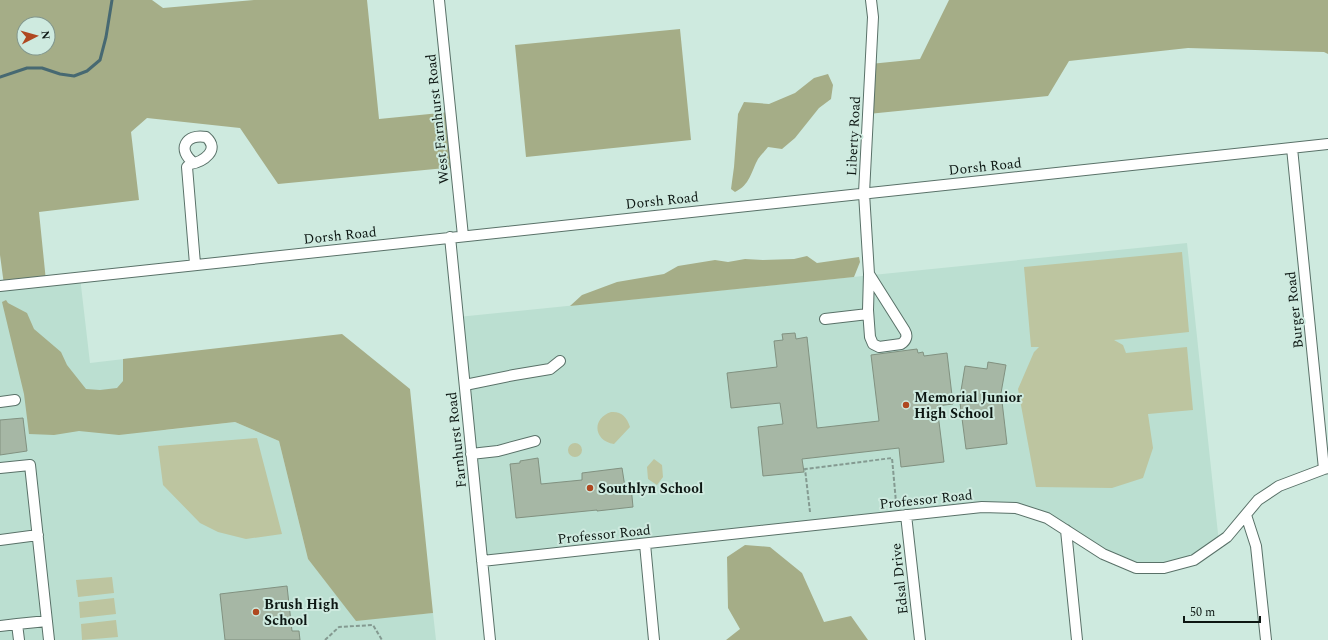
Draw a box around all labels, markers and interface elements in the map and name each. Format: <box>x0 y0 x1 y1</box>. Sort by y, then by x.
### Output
north arrow <box>16 16 56 56</box>
text: N <box>37 30 54 40</box>
street label: West Farnhurst Road <box>420 53 455 185</box>
street label: Liberty Road <box>841 95 866 177</box>
street label: Dorsh Road <box>948 152 1023 181</box>
street label: Dorsh Road <box>625 186 700 215</box>
street label: Dorsh Road <box>303 221 378 250</box>
street label: Burger Road <box>1280 270 1309 350</box>
place label: Memorial Junior High School <box>914 387 1022 424</box>
street label: Farnhurst Road <box>441 391 472 489</box>
marker: Memorial Junior High School <box>901 400 911 410</box>
place label: Southlyn School <box>598 478 704 499</box>
marker: Southlyn School <box>585 483 595 493</box>
street label: Professor Road <box>878 484 974 515</box>
street label: Professor Road <box>556 519 652 550</box>
street label: Edsal Drive <box>885 542 914 616</box>
place label: Brush High School <box>264 594 339 631</box>
scale bar <box>1184 598 1260 624</box>
text: 50 m <box>1190 603 1215 622</box>
marker: Brush High School <box>251 607 261 617</box>

